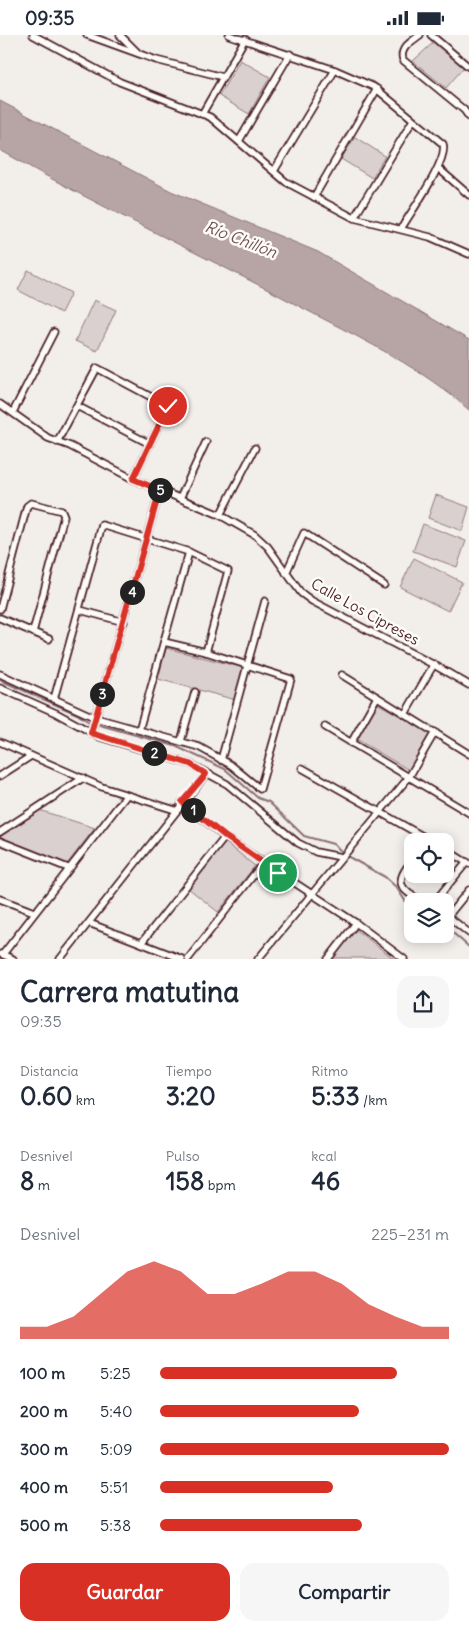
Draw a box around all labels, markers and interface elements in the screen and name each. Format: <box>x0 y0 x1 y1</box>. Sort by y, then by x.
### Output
text: 09:35 <box>25 6 74 30</box>
water label: Río Chillón <box>202 216 280 262</box>
pin <box>147 385 189 427</box>
icon: check <box>154 392 182 420</box>
pin: 5 <box>148 477 172 503</box>
text: 5 <box>156 481 165 499</box>
street label: Calle Los Cipreses <box>308 574 423 649</box>
pin: 4 <box>120 579 144 605</box>
text: 4 <box>128 583 137 601</box>
pin: 3 <box>90 681 114 707</box>
text: 3 <box>99 685 106 703</box>
pin: 2 <box>142 741 166 765</box>
text: 2 <box>151 744 158 762</box>
pin: 1 <box>180 797 206 823</box>
text: 1 <box>191 801 196 819</box>
map controls <box>404 833 454 943</box>
button: locate <box>404 833 454 883</box>
pin <box>257 852 299 894</box>
icon: arrive <box>264 859 292 887</box>
button: layers <box>404 893 454 943</box>
text: Carrera matutina <box>20 974 239 1010</box>
button: share <box>397 976 449 1028</box>
text: 09:35 <box>20 1011 62 1031</box>
text: Distancia <box>20 1062 79 1080</box>
text: Tiempo <box>166 1062 212 1080</box>
text: Ritmo <box>311 1062 348 1080</box>
text: 0.60 <box>20 1080 73 1112</box>
text: 3:20 <box>166 1080 216 1112</box>
text: 5:33 <box>311 1080 360 1112</box>
text: km <box>73 1091 95 1109</box>
text: /km <box>360 1091 388 1109</box>
text: Desnivel <box>20 1147 73 1165</box>
text: Pulso <box>166 1147 200 1165</box>
text: kcal <box>311 1147 337 1165</box>
text: 8 <box>20 1165 34 1197</box>
text: 158 <box>166 1165 204 1197</box>
text: 46 <box>311 1165 340 1197</box>
text: m <box>34 1176 50 1194</box>
text: bpm <box>204 1176 236 1194</box>
text: Desnivel <box>20 1224 80 1244</box>
text: 225–231 m <box>371 1224 449 1244</box>
text: 100 m <box>20 1363 65 1383</box>
text: 5:25 <box>100 1363 131 1383</box>
text: 200 m <box>20 1401 68 1421</box>
text: 5:40 <box>100 1401 133 1421</box>
text: 300 m <box>20 1439 68 1459</box>
text: 5:09 <box>100 1439 133 1459</box>
text: 400 m <box>20 1477 68 1497</box>
text: 5:51 <box>100 1477 128 1497</box>
text: 500 m <box>20 1515 68 1535</box>
text: 5:38 <box>100 1515 131 1535</box>
button: Guardar <box>20 1563 230 1621</box>
button: Compartir <box>240 1563 449 1621</box>

